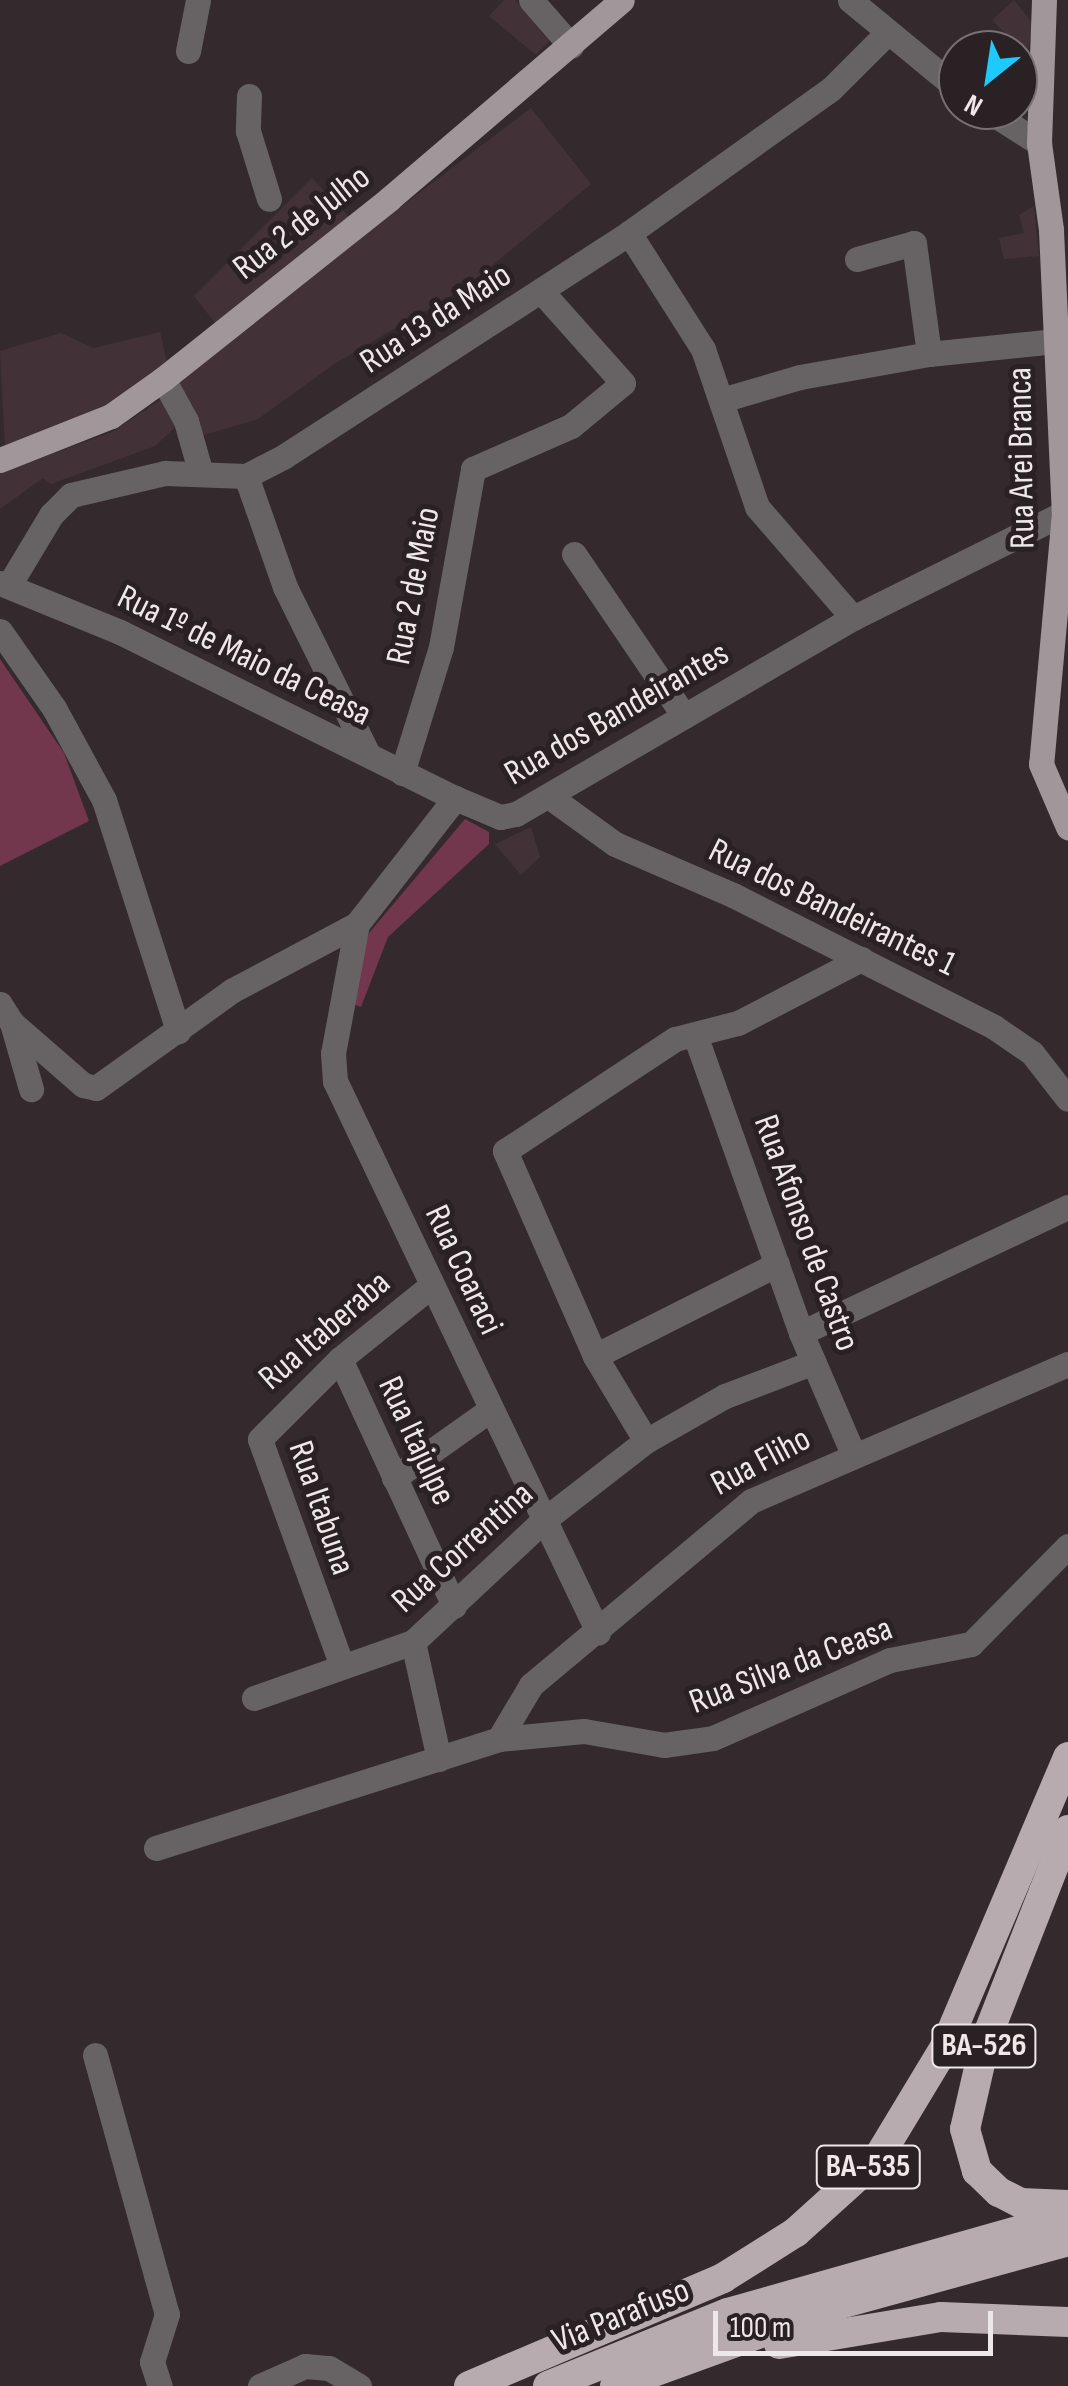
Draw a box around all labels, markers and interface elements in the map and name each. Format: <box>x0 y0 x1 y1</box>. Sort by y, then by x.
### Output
north arrow <box>938 30 1038 130</box>
text: N <box>959 87 988 123</box>
street label: Rua 2 de Julho <box>225 157 379 289</box>
street label: Rua 13 da Maio <box>353 255 519 383</box>
street label: Rua Arei Branca <box>999 367 1045 549</box>
street label: Rua 2 de Maio <box>378 504 450 668</box>
street label: Rua 1º de Maio da Ceasa <box>110 576 378 736</box>
street label: Rua dos Bandeirantes <box>498 633 736 795</box>
street label: Rua dos Bandeirantes 1 <box>702 830 962 986</box>
street label: Rua Afonso de Castro <box>744 1109 868 1357</box>
street label: Rua Coaraci <box>415 1199 511 1341</box>
street label: Rua Itaberaba <box>251 1263 399 1399</box>
street label: Rua Itajulpe <box>368 1370 464 1512</box>
street label: Rua Fliho <box>704 1418 818 1506</box>
street label: Rua Itabuna <box>279 1436 363 1580</box>
street label: Rua Correntina <box>384 1474 542 1622</box>
street label: Rua Silva da Ceasa <box>684 1608 898 1724</box>
road number: BA-526 <box>929 2019 1039 2073</box>
road number: BA-535 <box>816 2140 920 2194</box>
street label: Via Parafuso <box>546 2270 696 2362</box>
scale bar <box>718 2291 998 2353</box>
text: 100 m <box>730 2310 791 2346</box>

